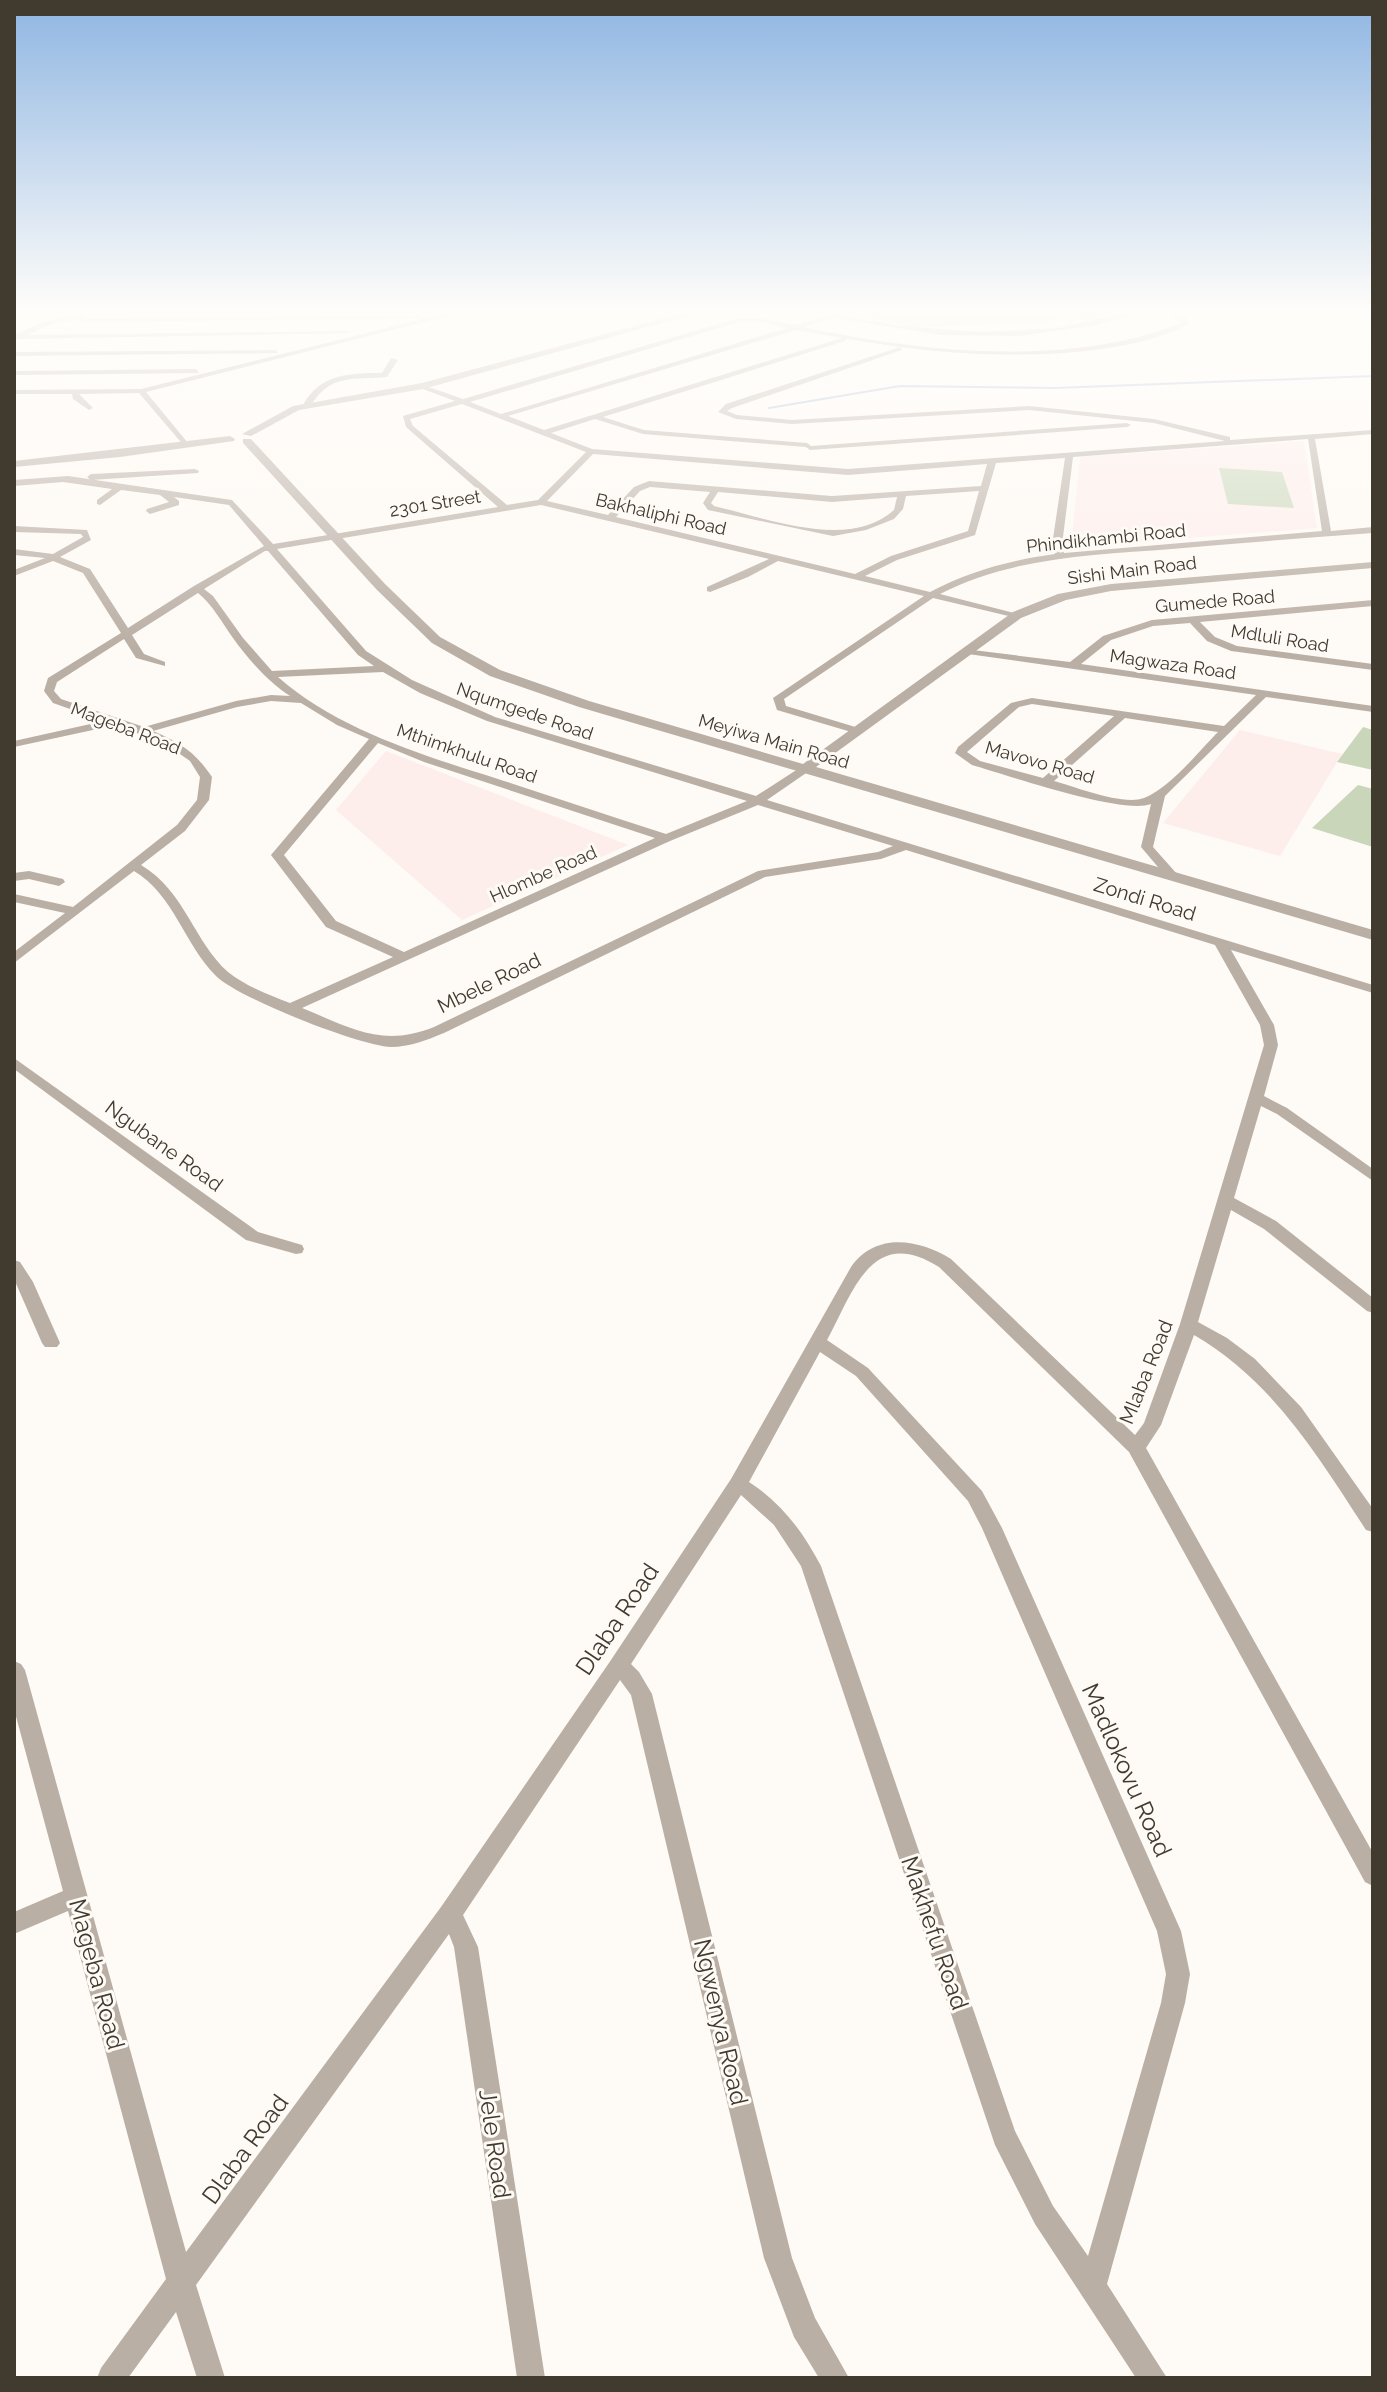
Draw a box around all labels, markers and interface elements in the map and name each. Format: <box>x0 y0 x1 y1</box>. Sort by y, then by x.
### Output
street label: 2301 Street <box>388 485 482 521</box>
street label: Bakhaliphi Road <box>593 489 729 539</box>
street label: Phindikhambi Road <box>1025 519 1187 557</box>
street label: Sishi Main Road <box>1066 552 1198 588</box>
street label: Gumede Road <box>1154 585 1276 617</box>
street label: Mdluli Road <box>1229 620 1331 656</box>
street label: Magwaza Road <box>1109 645 1237 683</box>
street label: Nqumgede Road <box>454 678 596 744</box>
street label: Mageba Road <box>68 697 184 759</box>
street label: Meyiwa Main Road <box>696 709 852 773</box>
street label: Mthimkhulu Road <box>394 719 540 787</box>
street label: Mavovo Road <box>983 736 1097 788</box>
street label: Hlombe Road <box>486 841 600 907</box>
street label: Zondi Road <box>1091 872 1199 926</box>
street label: Mbele Road <box>433 948 545 1018</box>
street label: Ngubane Road <box>101 1095 227 1197</box>
street label: Mlaba Road <box>1114 1316 1178 1428</box>
street label: Dlaba Road <box>569 1558 665 1680</box>
street label: Madlokovu Road <box>1076 1679 1178 1861</box>
street label: Makhefu Road <box>895 1852 975 2014</box>
street label: Mageba Road <box>63 1896 131 2052</box>
street label: Ngwenya Road <box>688 1936 754 2108</box>
street label: Jele Road <box>473 2088 517 2200</box>
street label: Dlaba Road <box>196 2089 294 2209</box>

